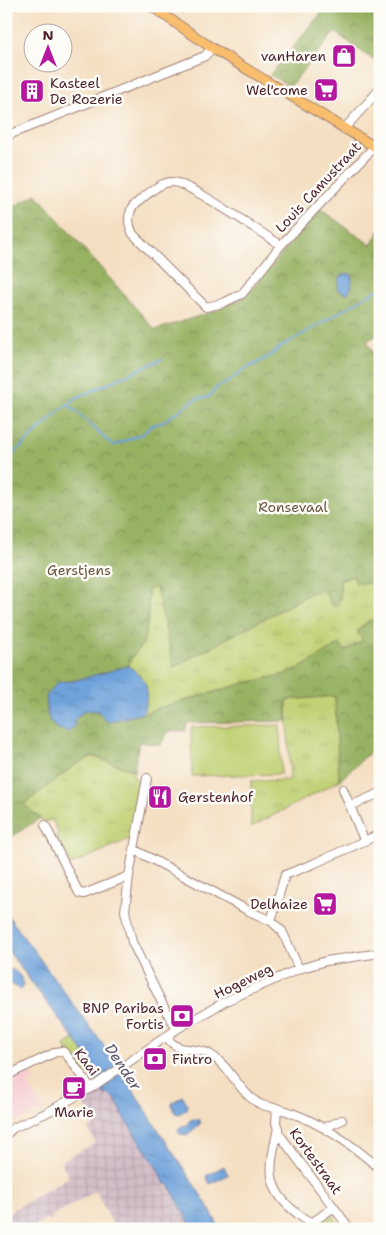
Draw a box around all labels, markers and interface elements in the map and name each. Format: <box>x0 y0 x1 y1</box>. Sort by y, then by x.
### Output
north arrow <box>22 22 72 72</box>
text: N <box>42 26 54 44</box>
shop icon: vanHaren <box>331 43 357 69</box>
place label: vanHaren <box>261 47 326 65</box>
place label: Kasteel De Rozerie <box>50 74 123 108</box>
supermarket icon: Wel'come <box>313 77 339 103</box>
building icon: Kasteel De Rozerie <box>19 78 45 104</box>
place label: Wel'come <box>246 81 308 99</box>
street label: Louis Camustraat <box>271 138 365 236</box>
park label: Ronsevaal <box>258 498 328 516</box>
park label: Gerstjens <box>47 561 111 579</box>
restaurant icon: Gerstenhof <box>147 784 173 810</box>
place label: Gerstenhof <box>178 788 254 806</box>
supermarket icon: Delhaize <box>312 891 338 917</box>
place label: Delhaize <box>250 895 308 913</box>
street label: Hogeweg <box>211 959 275 1003</box>
place label: BNP Paribas Fortis <box>83 999 164 1033</box>
bank icon: BNP Paribas Fortis <box>169 1003 195 1029</box>
water label: Dender <box>100 1040 146 1095</box>
street label: Kaai <box>71 1045 103 1079</box>
bank icon: Fintro <box>142 1046 168 1072</box>
place label: Fintro <box>172 1050 212 1068</box>
cafe icon: Marie <box>61 1075 87 1101</box>
place label: Marie <box>54 1103 94 1121</box>
street label: Kortestraat <box>286 1124 346 1198</box>

